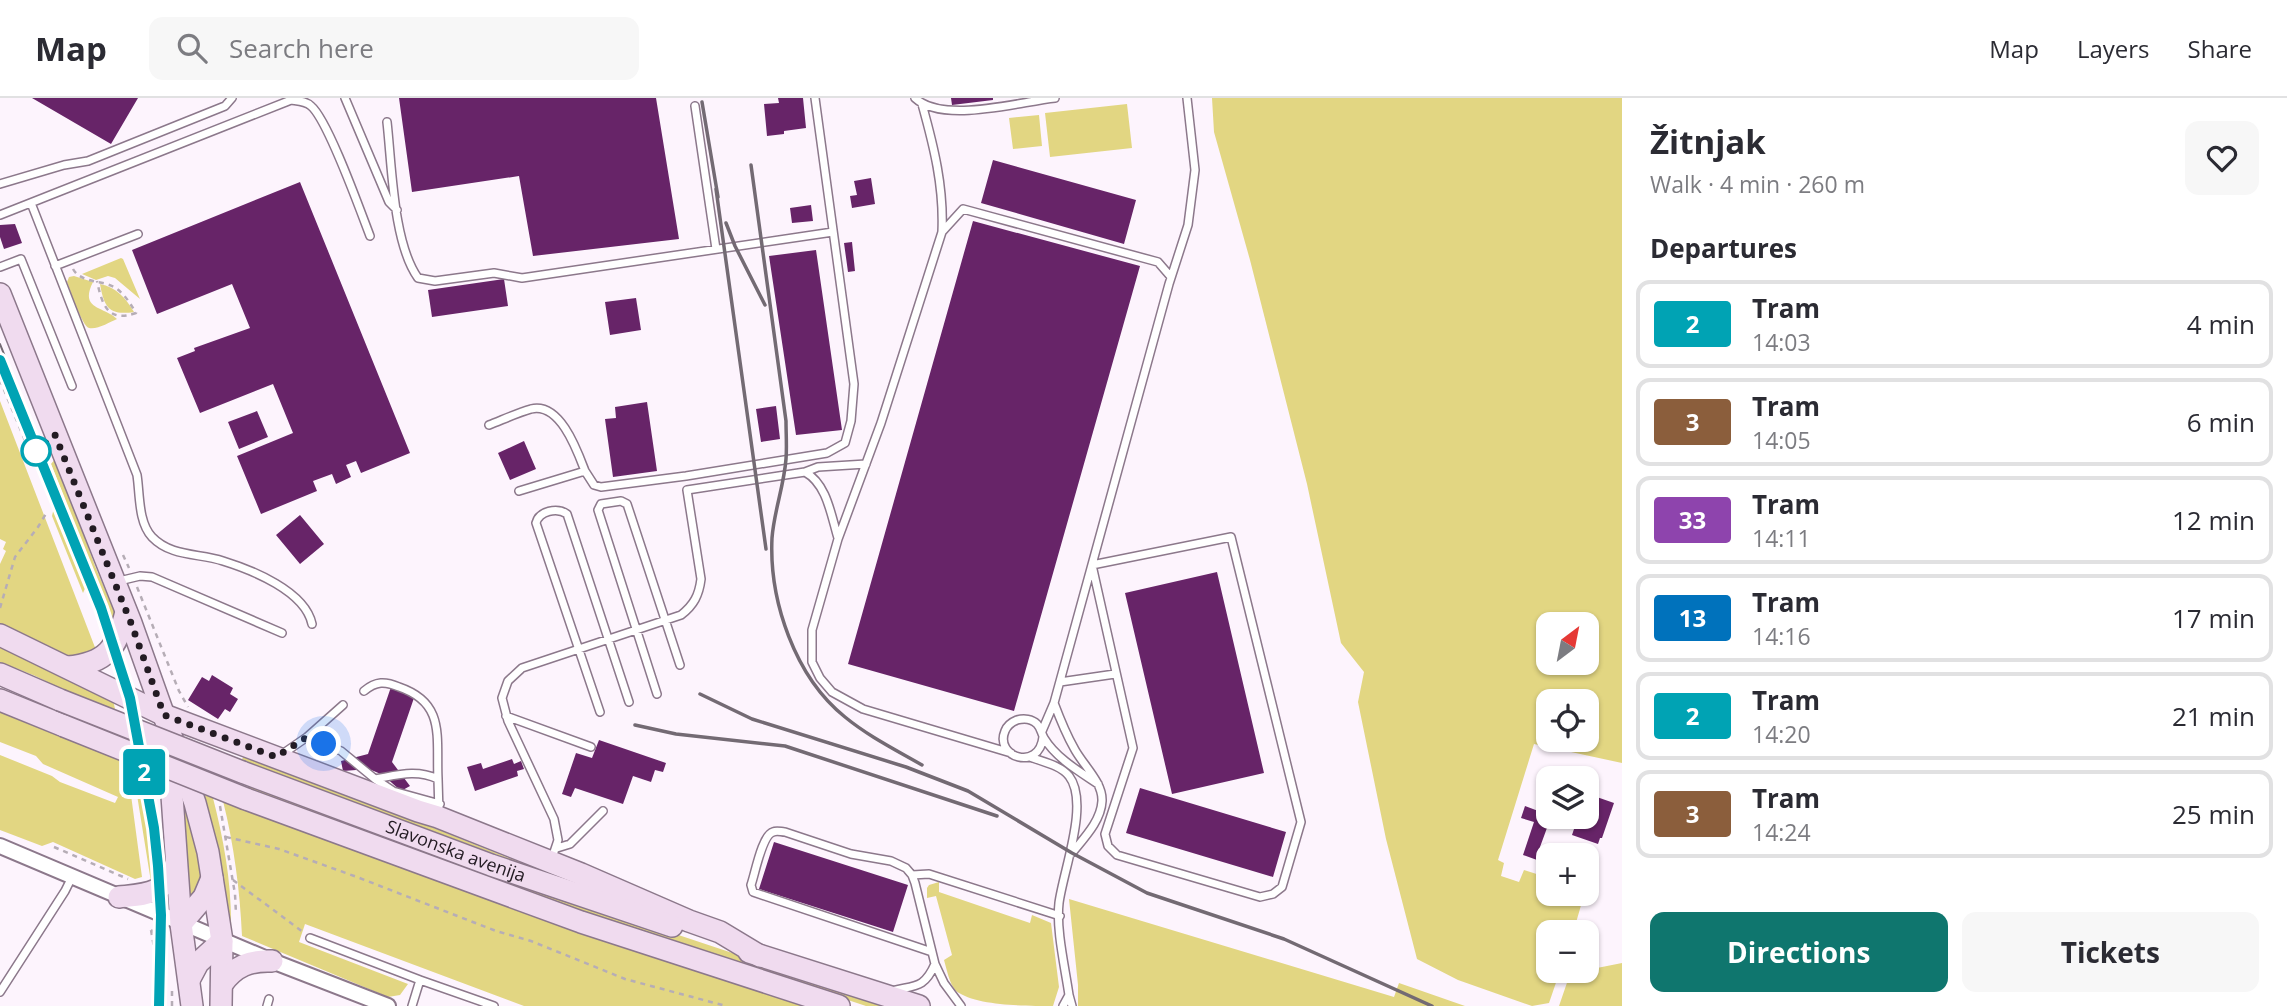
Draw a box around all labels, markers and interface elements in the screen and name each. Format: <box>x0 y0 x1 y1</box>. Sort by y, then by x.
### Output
search box <box>149 17 639 80</box>
text: Map <box>35 26 107 71</box>
icon: search <box>173 29 211 67</box>
text: Search here <box>229 30 374 66</box>
text: Map <box>1989 32 2039 65</box>
text: Layers <box>2077 32 2150 65</box>
text: Share <box>2188 32 2252 65</box>
text: Žitnjak <box>1650 119 1766 164</box>
button: heart <box>2185 121 2259 195</box>
text: Walk · 4 min · 260 m <box>1650 168 1865 200</box>
text: Departures <box>1650 230 1797 266</box>
text: Tram <box>1752 290 1820 326</box>
text: 4 min <box>2187 306 2255 342</box>
text: 2 <box>1686 307 1699 340</box>
text: 14:03 <box>1752 326 1811 358</box>
text: Tram <box>1752 388 1820 424</box>
text: 6 min <box>2187 404 2255 440</box>
text: 3 <box>1686 405 1699 438</box>
text: 14:05 <box>1752 424 1811 456</box>
unlabelled marker <box>21 436 51 466</box>
text: Tram <box>1752 486 1820 522</box>
text: 12 min <box>2172 502 2255 538</box>
text: 33 <box>1679 503 1706 536</box>
text: 14:11 <box>1752 522 1811 554</box>
text: Tram <box>1752 584 1820 620</box>
text: 17 min <box>2172 600 2255 636</box>
text: 13 <box>1679 601 1706 634</box>
north arrow <box>1536 612 1600 676</box>
map controls <box>1536 612 1599 983</box>
text: 14:16 <box>1752 620 1811 652</box>
text: Tram <box>1752 682 1820 718</box>
button: locate <box>1536 689 1599 752</box>
text: 21 min <box>2172 698 2255 734</box>
text: 2 <box>1686 699 1699 732</box>
text: 14:20 <box>1752 718 1811 750</box>
your location <box>306 726 341 761</box>
line badge: 2 <box>121 749 167 795</box>
text: 2 <box>137 755 151 788</box>
button: layers <box>1536 766 1599 829</box>
text: Tram <box>1752 780 1820 816</box>
text: 25 min <box>2172 796 2255 832</box>
text: 3 <box>1686 797 1699 830</box>
street label: Slavonska avenija <box>383 814 529 887</box>
text: 14:24 <box>1752 816 1811 848</box>
button: + <box>1536 843 1599 906</box>
button: Directions <box>1650 912 1948 992</box>
button: Tickets <box>1962 912 2259 992</box>
button: − <box>1536 920 1599 983</box>

